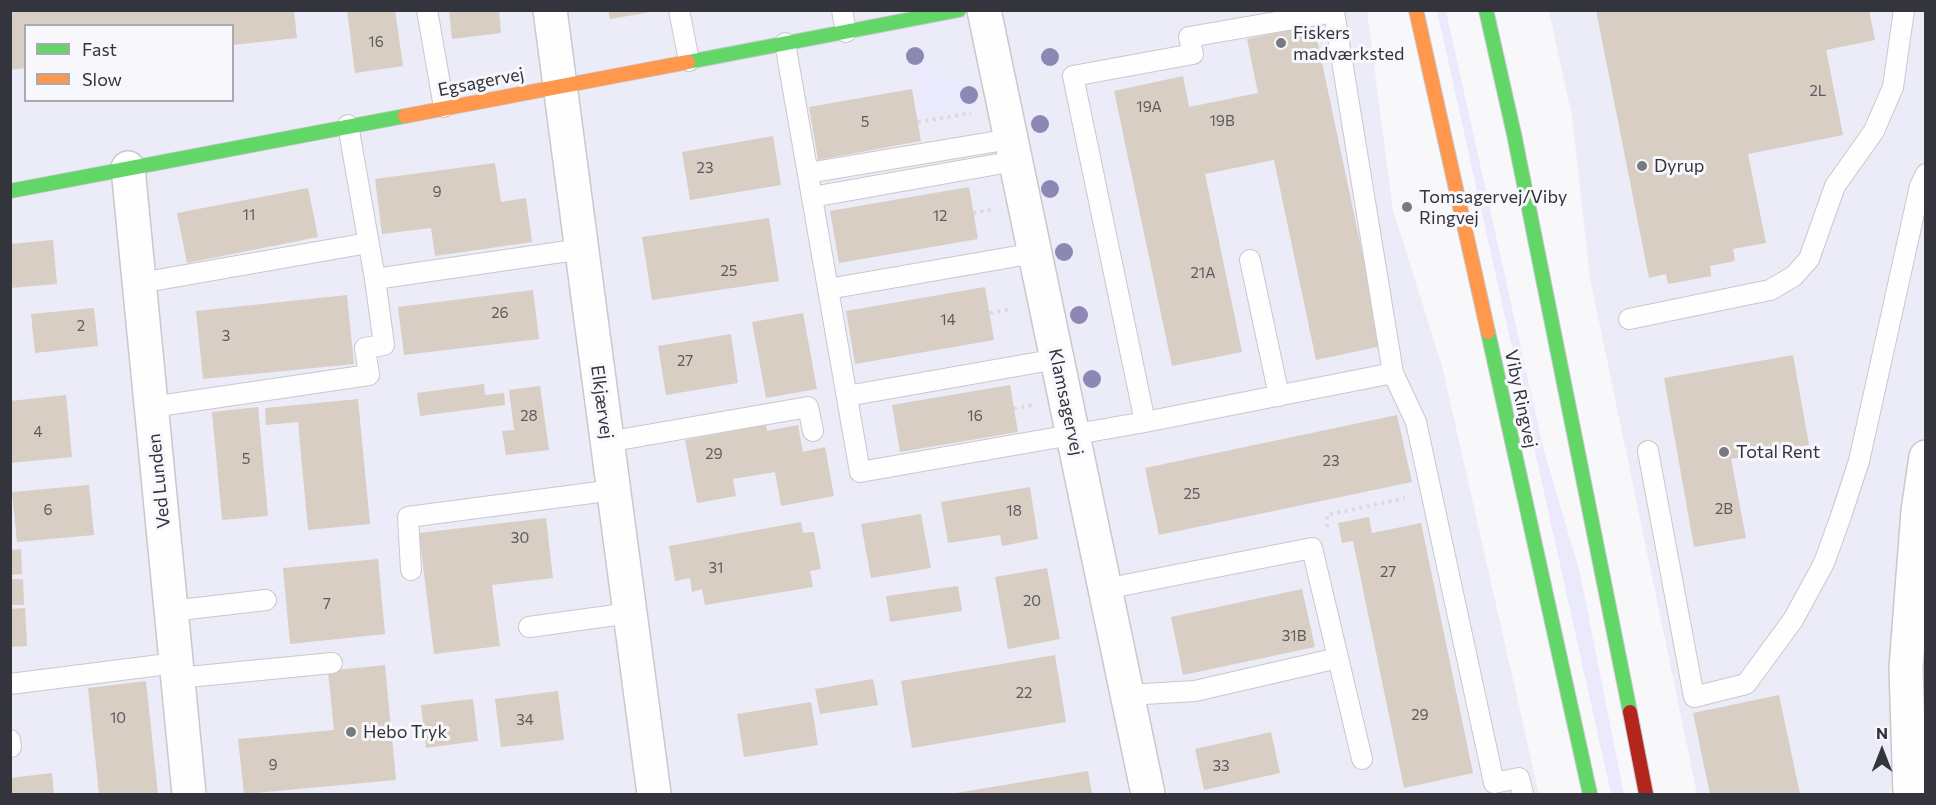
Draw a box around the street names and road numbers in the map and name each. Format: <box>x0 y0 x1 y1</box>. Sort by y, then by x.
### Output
street label: Egsagervej <box>436 63 526 101</box>
street label: Klamsagervej <box>1044 347 1088 457</box>
street label: Viby Ringvej <box>1500 348 1542 450</box>
street label: Elkjærvej <box>586 364 618 440</box>
street label: Ved Lunden <box>143 432 175 530</box>

